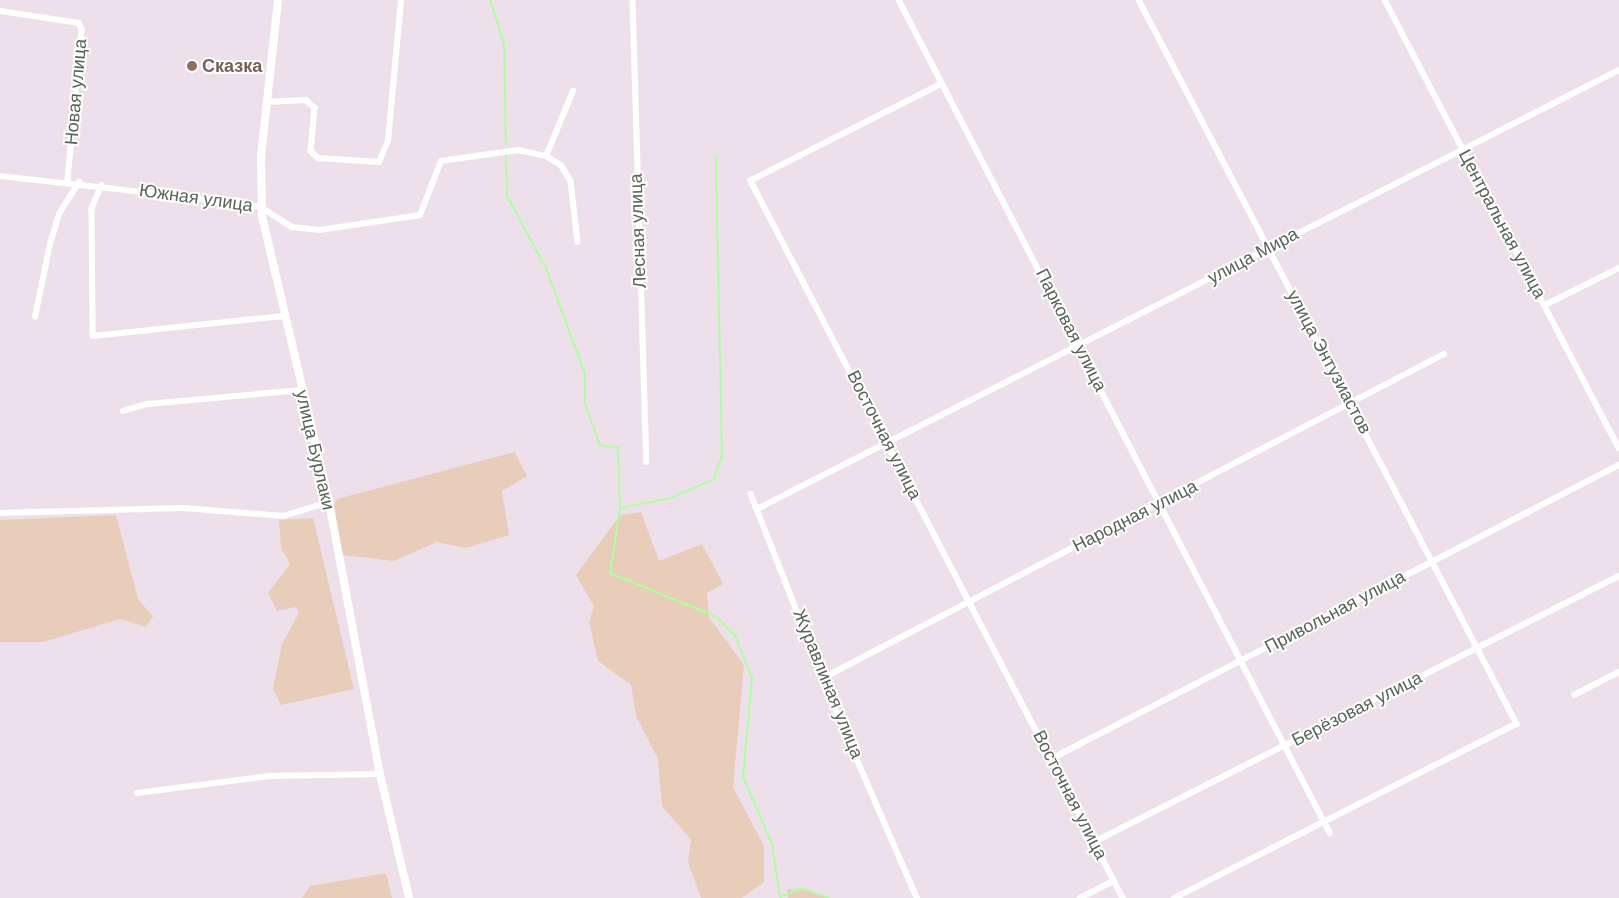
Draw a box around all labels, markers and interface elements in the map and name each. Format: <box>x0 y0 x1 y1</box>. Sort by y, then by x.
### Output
street label: Новая улица <box>61 38 91 146</box>
place label: Сказка <box>202 55 262 77</box>
marker: Сказка <box>186 60 198 72</box>
street label: Центральная улица <box>1454 146 1550 302</box>
street label: Лесная улица <box>625 173 651 289</box>
street label: Южная улица <box>138 179 254 217</box>
street label: улица Мира <box>1204 223 1302 289</box>
street label: Парковая улица <box>1031 265 1111 395</box>
street label: улица Энтузиастов <box>1282 286 1376 438</box>
street label: Восточная улица <box>842 367 926 503</box>
street label: улица Бурлаки <box>291 388 339 512</box>
street label: Народная улица <box>1069 475 1201 557</box>
street label: Привольная улица <box>1261 566 1409 658</box>
street label: Журавлиная улица <box>788 606 868 762</box>
street label: Берёзовая улица <box>1288 667 1426 751</box>
street label: Восточная улица <box>1028 727 1112 863</box>

